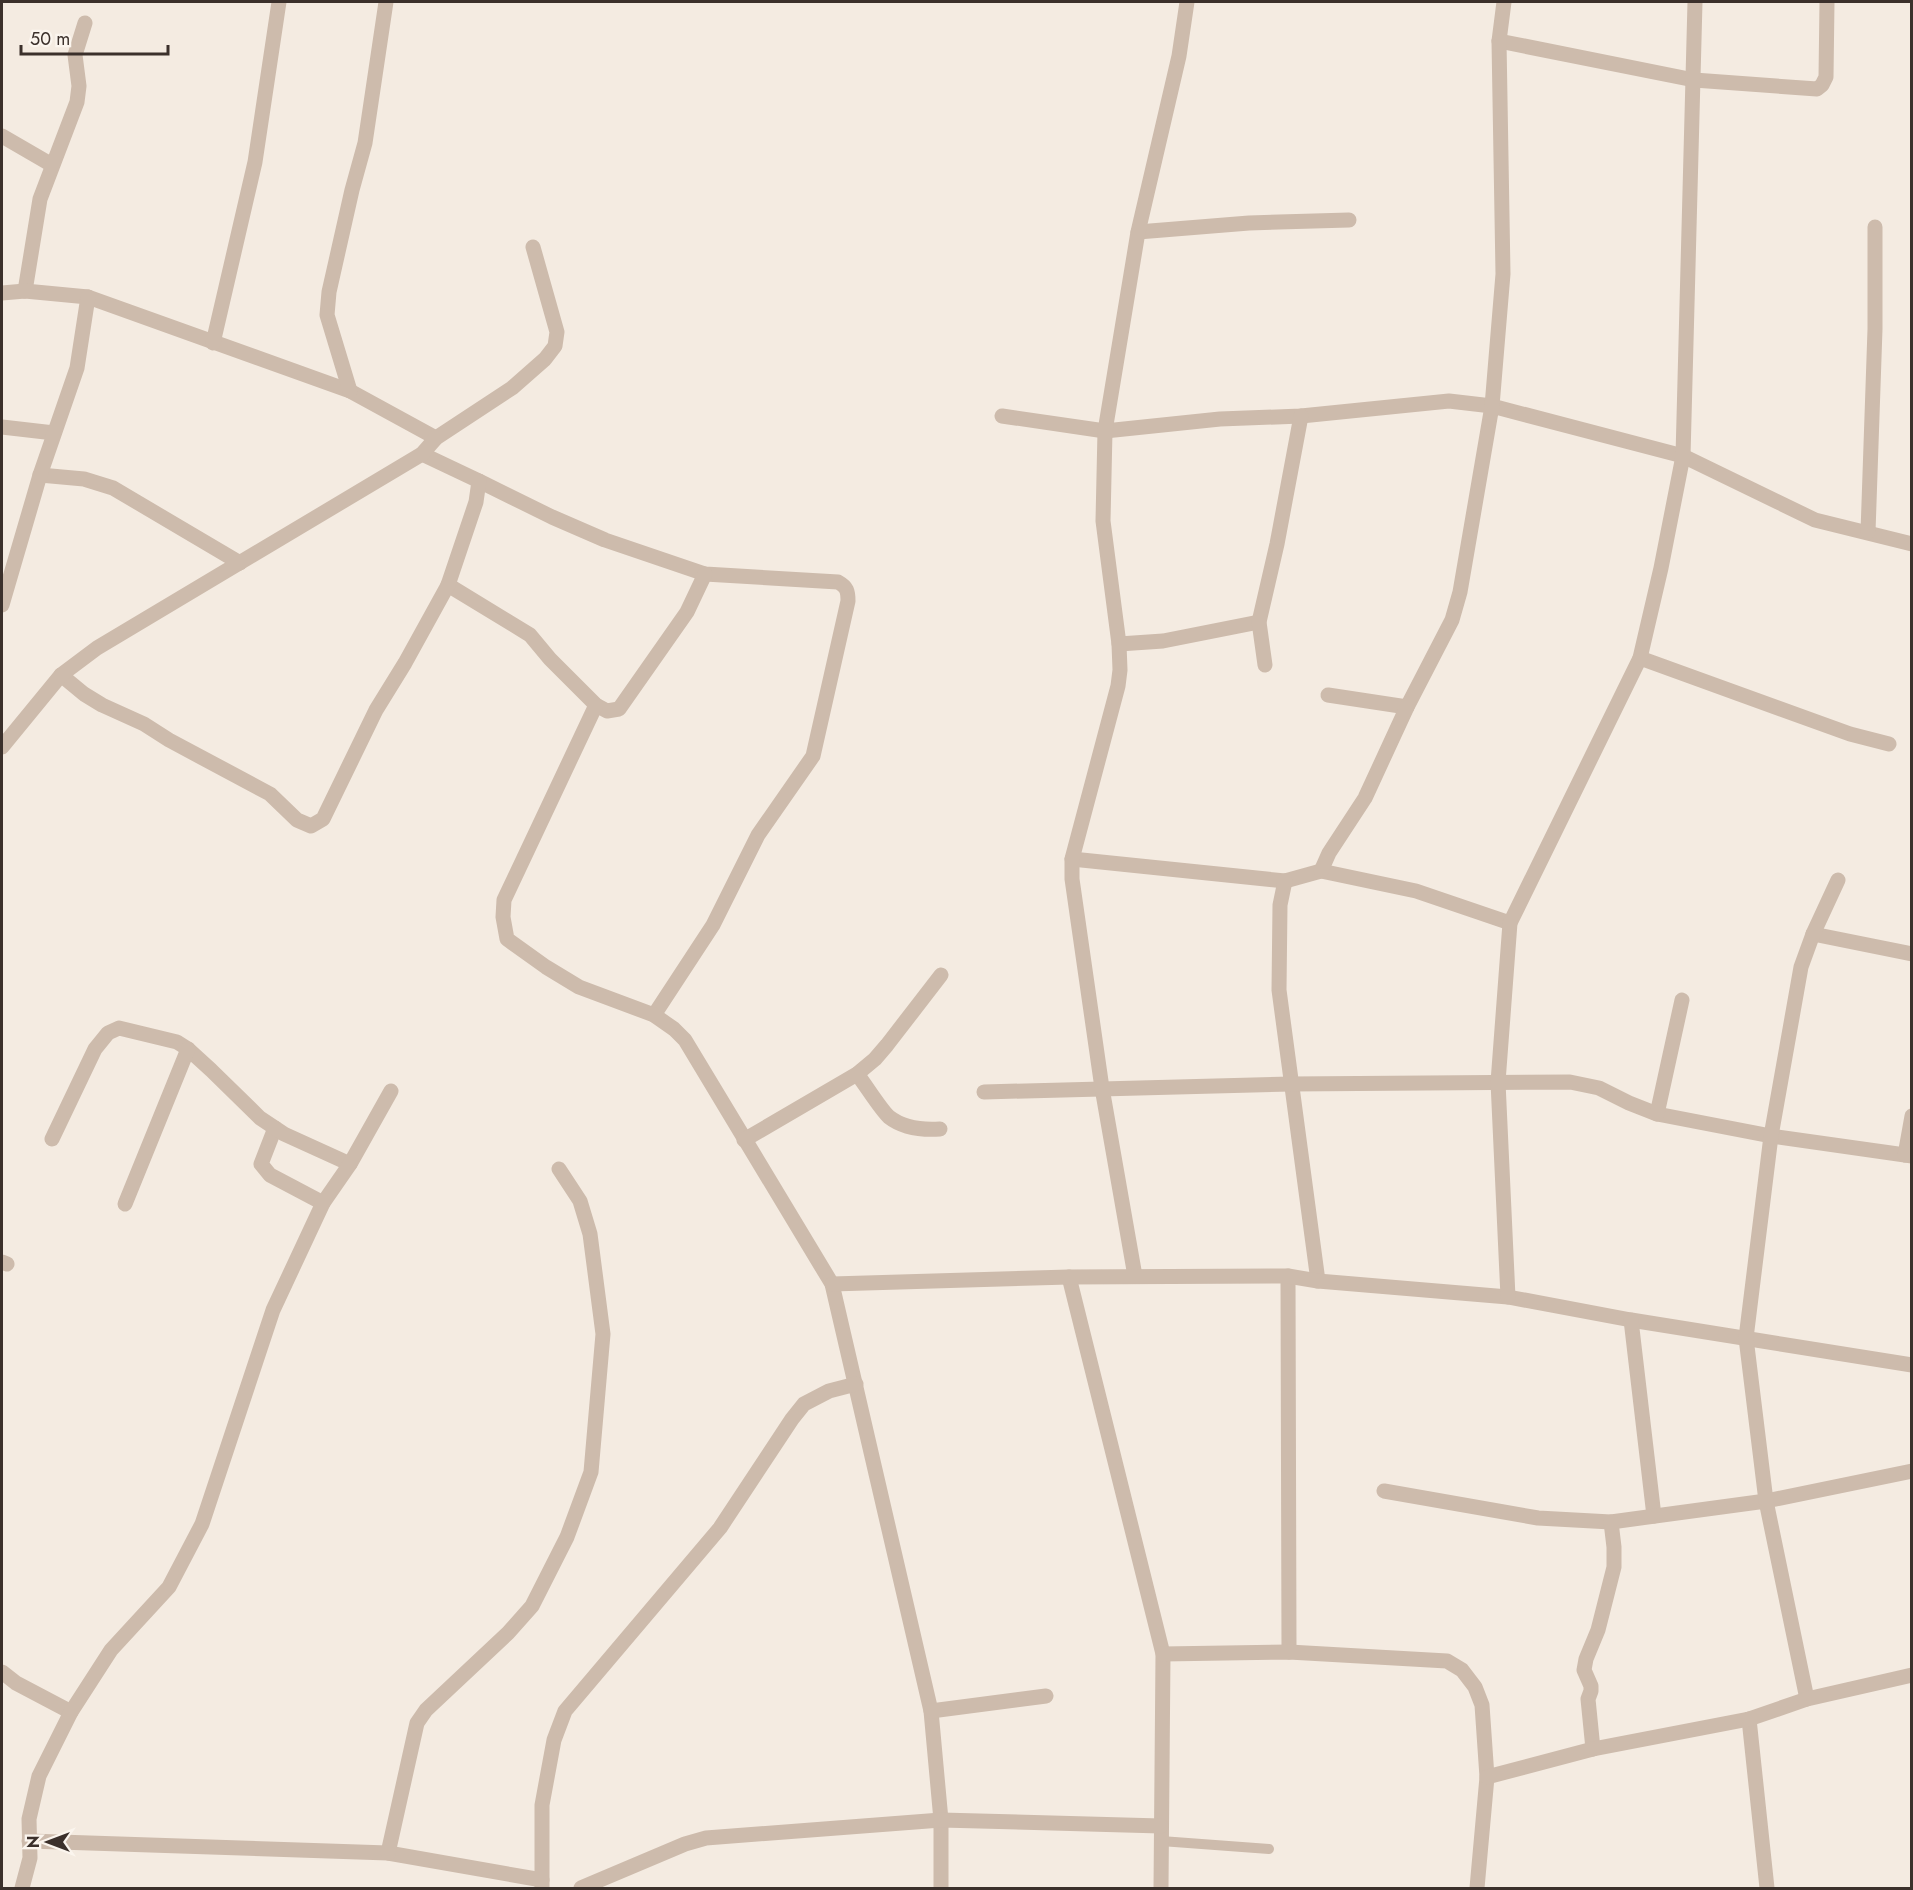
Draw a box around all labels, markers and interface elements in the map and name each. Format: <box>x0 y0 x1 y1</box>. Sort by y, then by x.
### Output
scale bar <box>21 18 168 56</box>
text: 50 m <box>30 26 70 52</box>
north arrow <box>18 1812 78 1872</box>
text: N <box>22 1836 45 1848</box>

